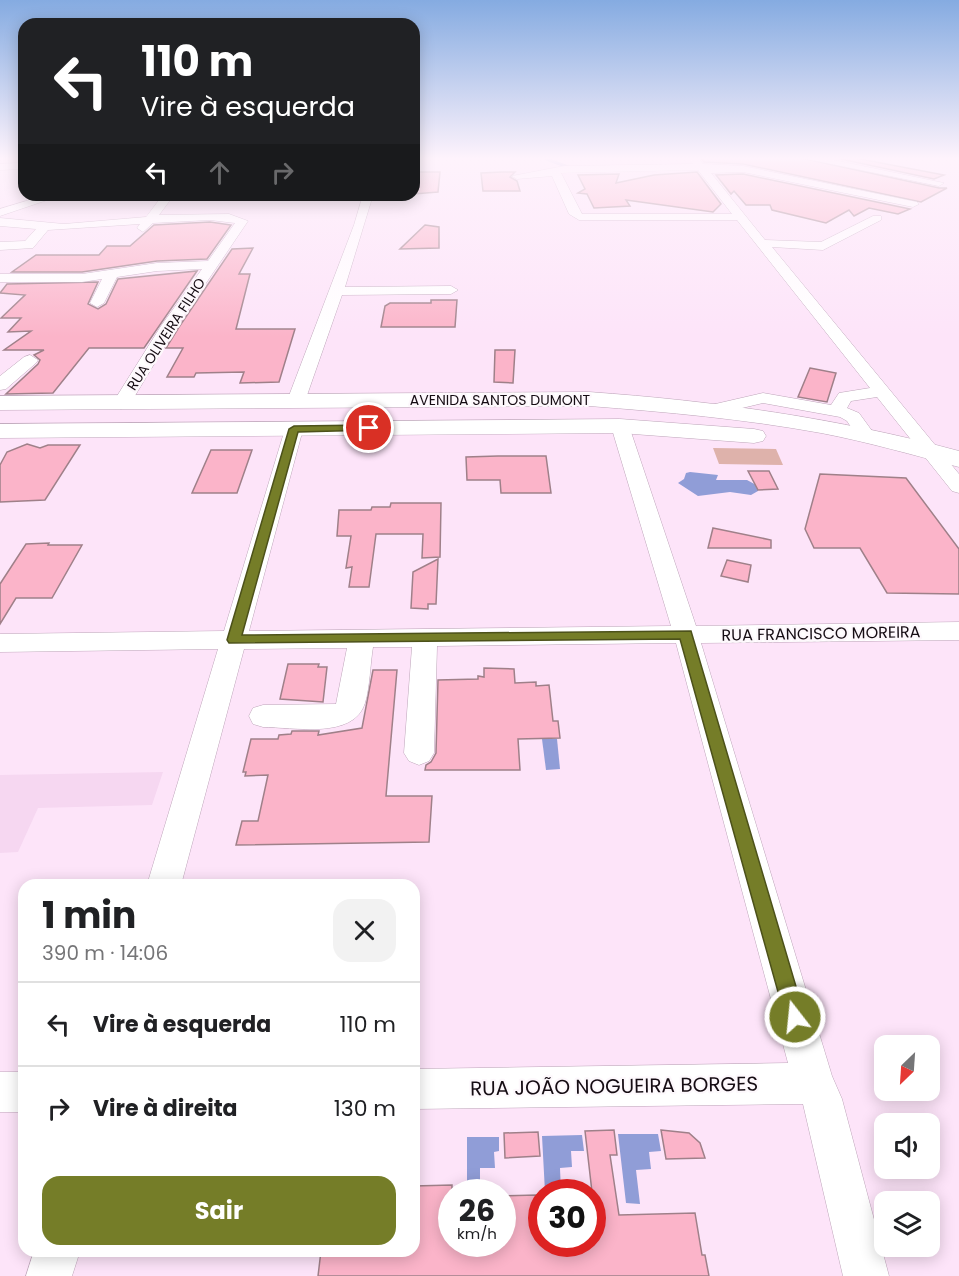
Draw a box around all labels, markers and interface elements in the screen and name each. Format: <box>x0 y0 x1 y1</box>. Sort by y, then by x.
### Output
text: 110 m <box>141 32 253 91</box>
icon: left <box>42 42 120 120</box>
text: Vire à esquerda <box>141 88 355 125</box>
icon: left <box>140 156 173 189</box>
icon: ahead <box>203 156 236 189</box>
icon: right <box>266 156 299 189</box>
street label: RUA OLIVEIRA FILHO <box>122 274 210 394</box>
street label: AVENIDA SANTOS DUMONT <box>410 390 591 410</box>
pin <box>343 402 394 453</box>
icon: arrive <box>352 411 385 444</box>
street label: RUA FRANCISCO MOREIRA <box>721 620 921 647</box>
text: 1 min <box>42 890 136 941</box>
button: close <box>333 899 396 962</box>
text: 390 m · 14:06 <box>42 939 168 967</box>
position arrow <box>763 985 827 1049</box>
icon: left <box>42 1008 75 1041</box>
text: Vire à esquerda <box>93 1009 271 1040</box>
text: 110 m <box>340 1009 396 1040</box>
north arrow <box>874 1035 940 1101</box>
map controls <box>874 1035 940 1257</box>
street label: RUA JOÃO NOGUEIRA BORGES <box>470 1069 758 1103</box>
icon: right <box>42 1092 75 1125</box>
text: Vire à direita <box>93 1093 238 1124</box>
text: 130 m <box>334 1093 396 1124</box>
button: sound <box>874 1113 940 1179</box>
button: Sair <box>42 1176 396 1245</box>
speed limit sign: 30 <box>528 1179 606 1257</box>
text: 26 <box>459 1189 495 1232</box>
button: layers <box>874 1191 940 1257</box>
text: km/h <box>457 1223 497 1244</box>

